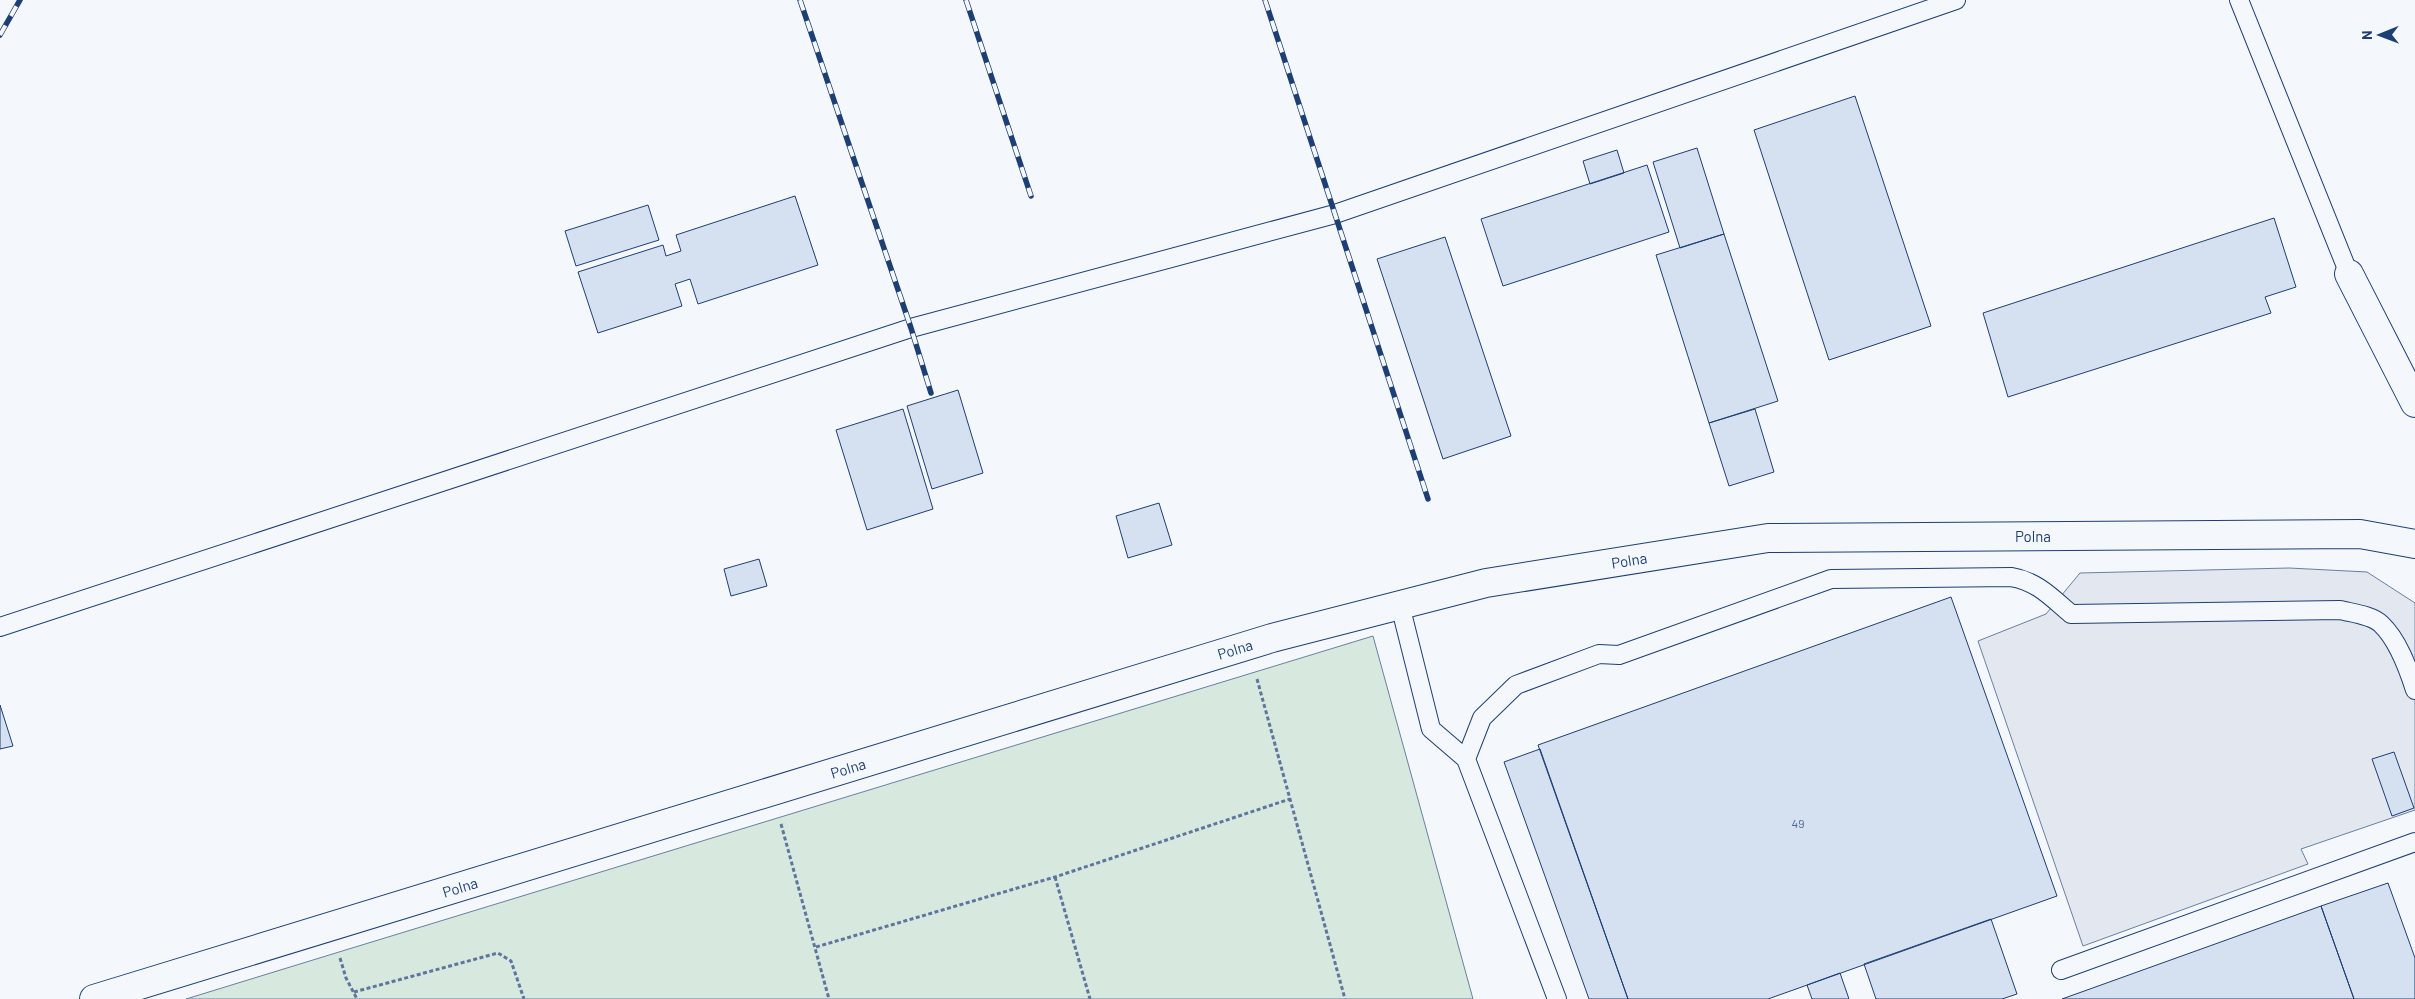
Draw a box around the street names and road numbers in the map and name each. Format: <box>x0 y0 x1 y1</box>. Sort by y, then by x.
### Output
street label: Polna <box>2015 527 2051 545</box>
street label: Polna <box>1610 548 1648 572</box>
street label: Polna <box>1215 635 1255 663</box>
street label: Polna <box>828 754 868 782</box>
street label: Polna <box>440 873 480 901</box>

